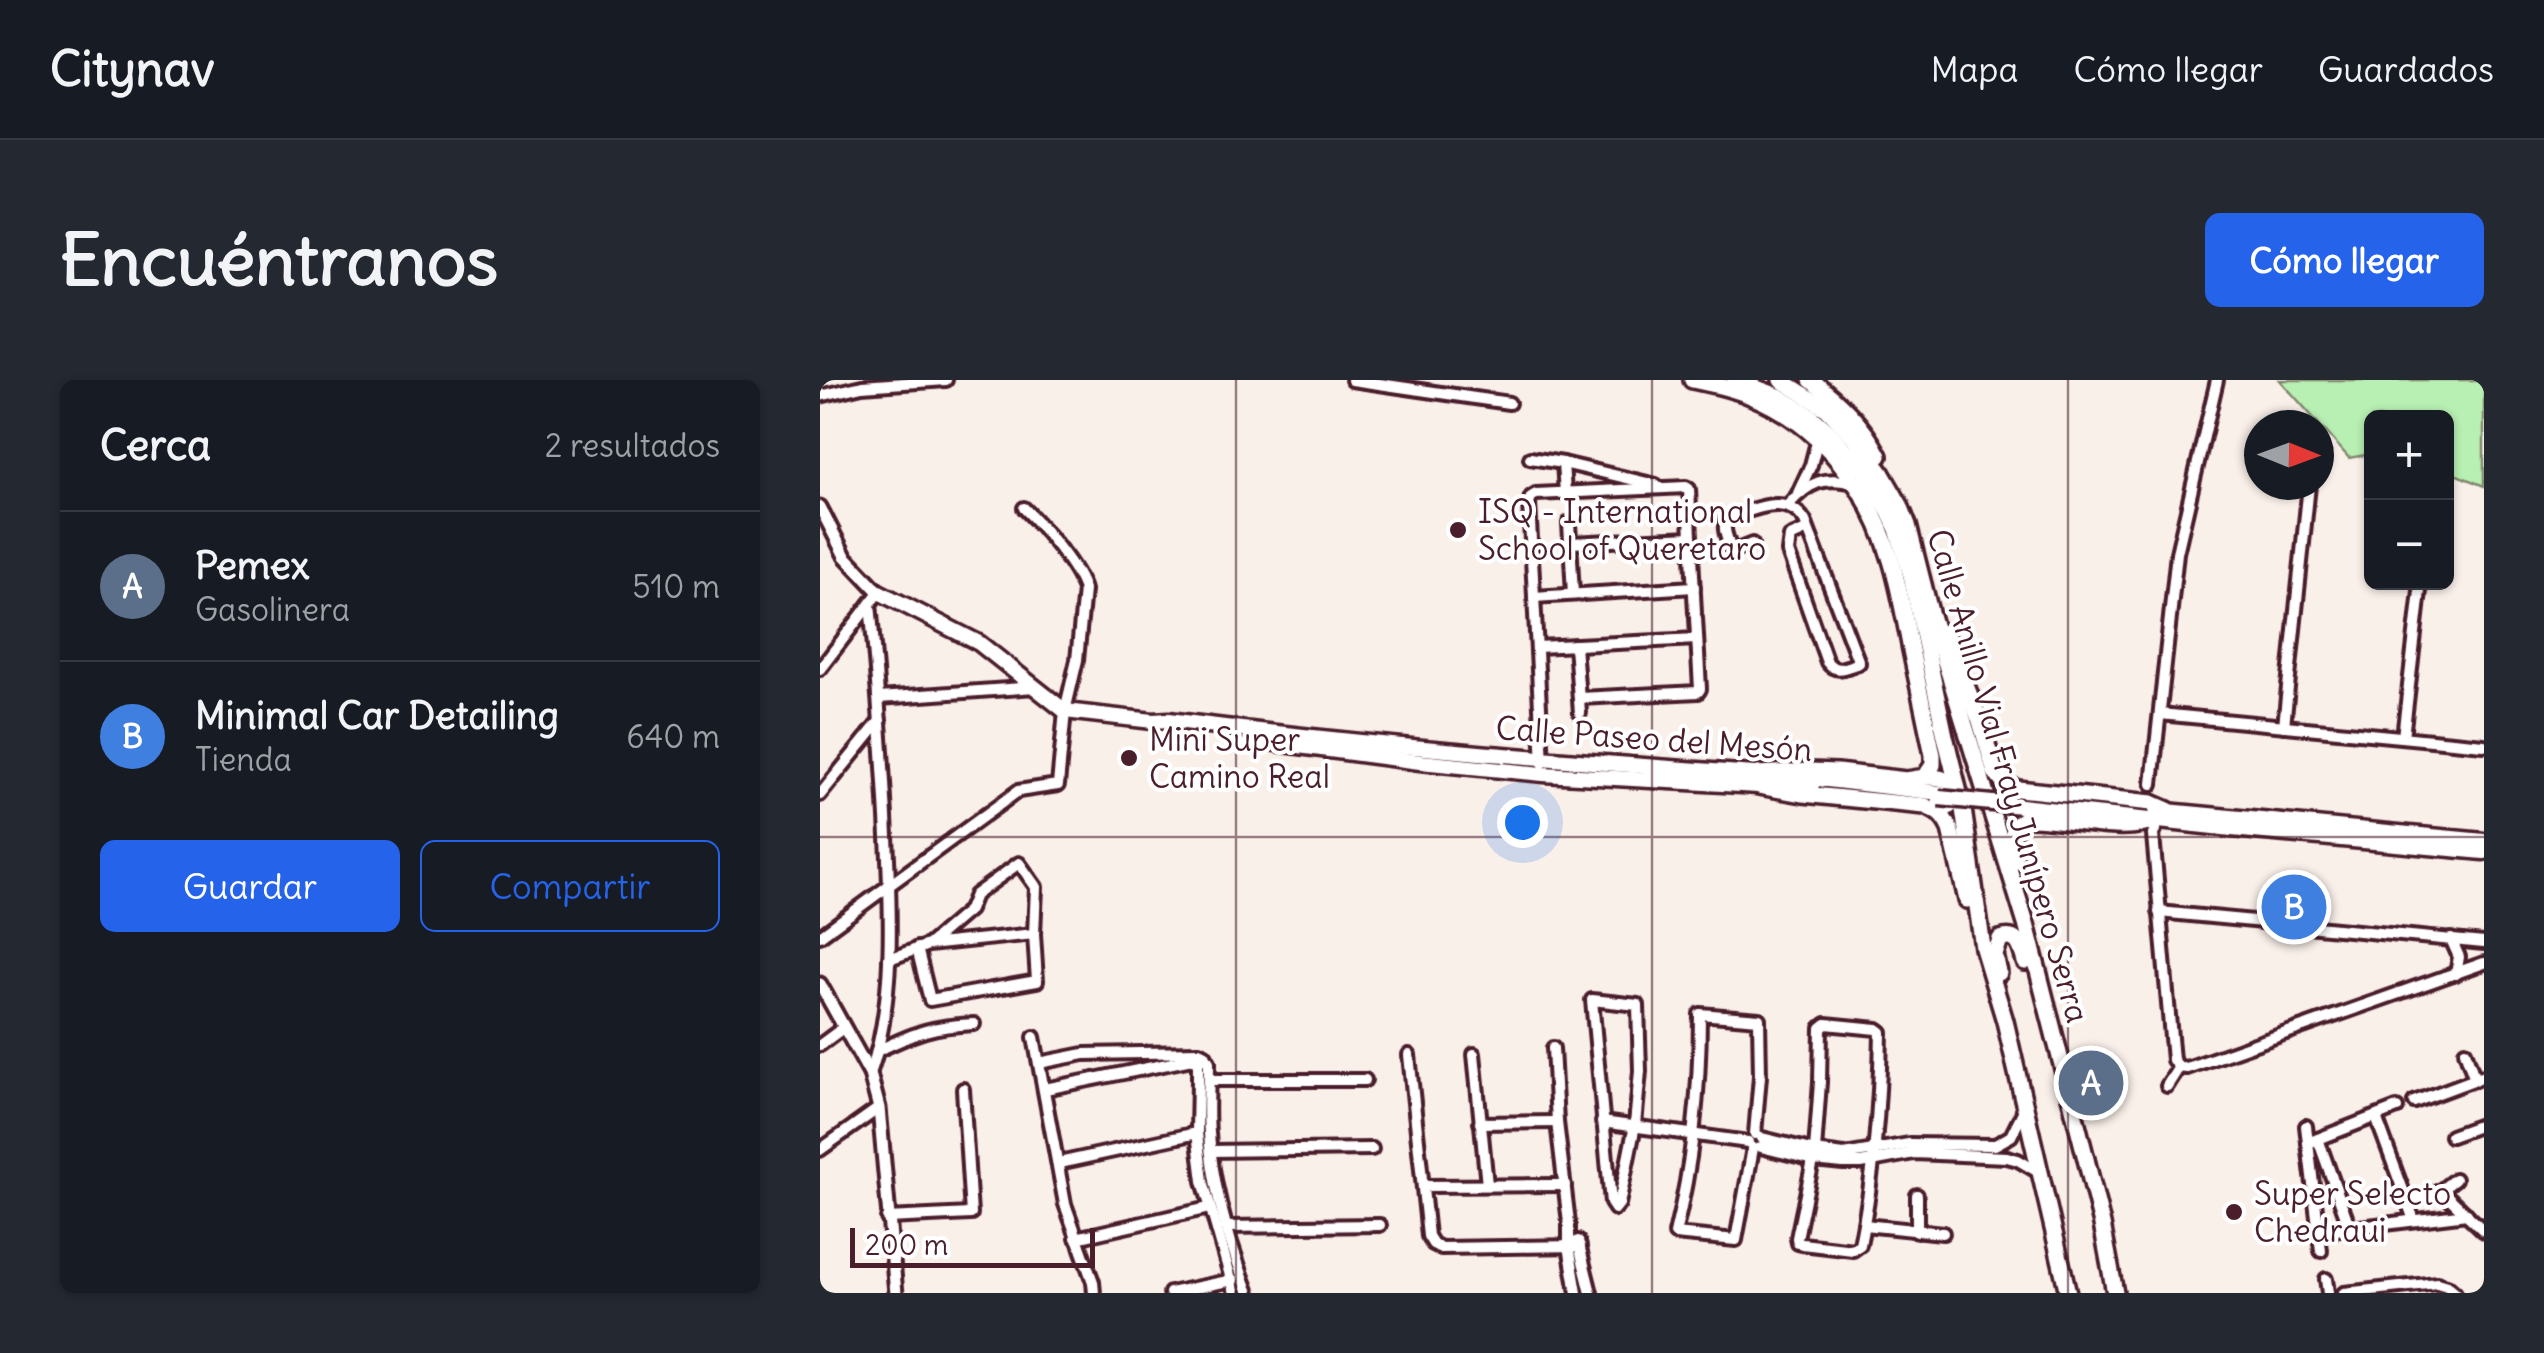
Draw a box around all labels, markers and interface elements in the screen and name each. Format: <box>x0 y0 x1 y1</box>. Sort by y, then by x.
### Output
text: Citynav <box>50 39 214 99</box>
text: Mapa <box>1930 47 2019 91</box>
text: Cómo llegar <box>2074 47 2263 91</box>
text: Guardados <box>2318 47 2494 91</box>
button: Cómo llegar <box>2205 213 2484 307</box>
text: Encuéntranos <box>60 216 498 304</box>
north arrow <box>2244 410 2334 500</box>
map controls <box>2364 410 2454 590</box>
button: + <box>2364 410 2454 500</box>
text: Cerca <box>100 419 211 471</box>
text: 2 resultados <box>545 425 720 466</box>
place label: ISQ - International School of Queretaro <box>1478 491 1766 569</box>
button: − <box>2364 500 2454 590</box>
marker: ISQ - International School of Queretaro <box>1447 519 1469 541</box>
street label: Calle Anillo Vial Fray Junípero Serra <box>1918 524 2099 1027</box>
text: Pemex <box>195 542 309 589</box>
text: A <box>122 566 143 607</box>
text: 510 m <box>632 566 720 607</box>
text: Gasolinera <box>195 589 350 630</box>
text: Minimal Car Detailing <box>195 692 559 739</box>
street label: Calle Paseo del Mesón <box>1494 707 1814 770</box>
text: B <box>122 716 143 757</box>
text: 640 m <box>626 716 720 757</box>
place label: Mini Super Camino Real <box>1149 719 1330 797</box>
text: Tienda <box>195 739 292 780</box>
marker: Mini Super Camino Real <box>1118 747 1140 769</box>
your location <box>1497 797 1548 848</box>
button: Guardar <box>100 840 400 932</box>
button: Compartir <box>420 840 720 932</box>
pin: B <box>2262 870 2326 944</box>
pin: A <box>2058 1046 2124 1120</box>
place label: Super Selecto Chedraui <box>2254 1173 2451 1251</box>
marker: Super Selecto Chedraui <box>2223 1201 2245 1223</box>
scale bar <box>850 1223 1095 1268</box>
text: 200 m <box>865 1227 948 1263</box>

